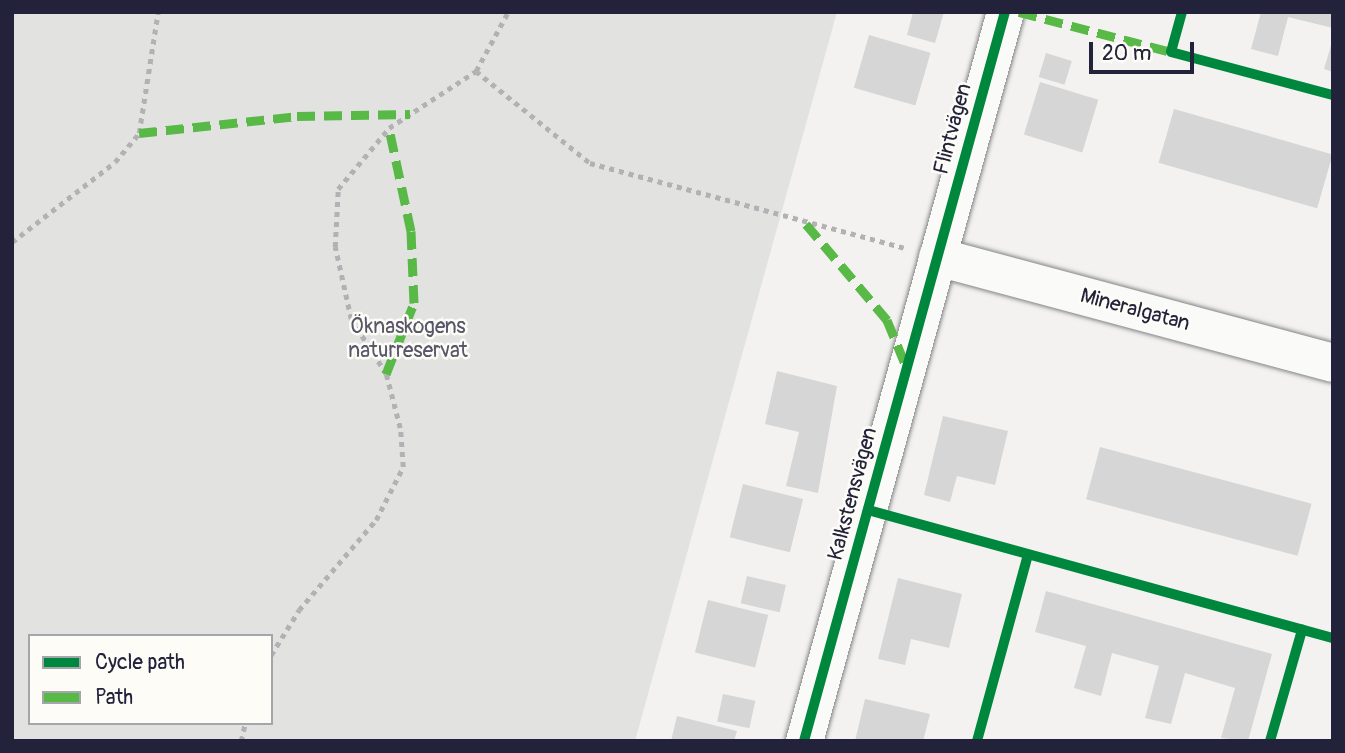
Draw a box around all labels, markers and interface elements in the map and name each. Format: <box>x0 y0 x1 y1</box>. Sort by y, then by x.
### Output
scale bar <box>1093 28 1198 72</box>
text: 20 m <box>1102 40 1151 67</box>
street label: Flintvägen <box>929 81 977 177</box>
street label: Mineralgatan <box>1077 283 1193 337</box>
park label: Öknaskogens naturreservat <box>348 314 468 364</box>
street label: Kalkstensvägen <box>823 425 883 563</box>
legend <box>28 634 273 725</box>
text: Cycle path <box>95 649 185 676</box>
text: Path <box>95 684 133 711</box>

